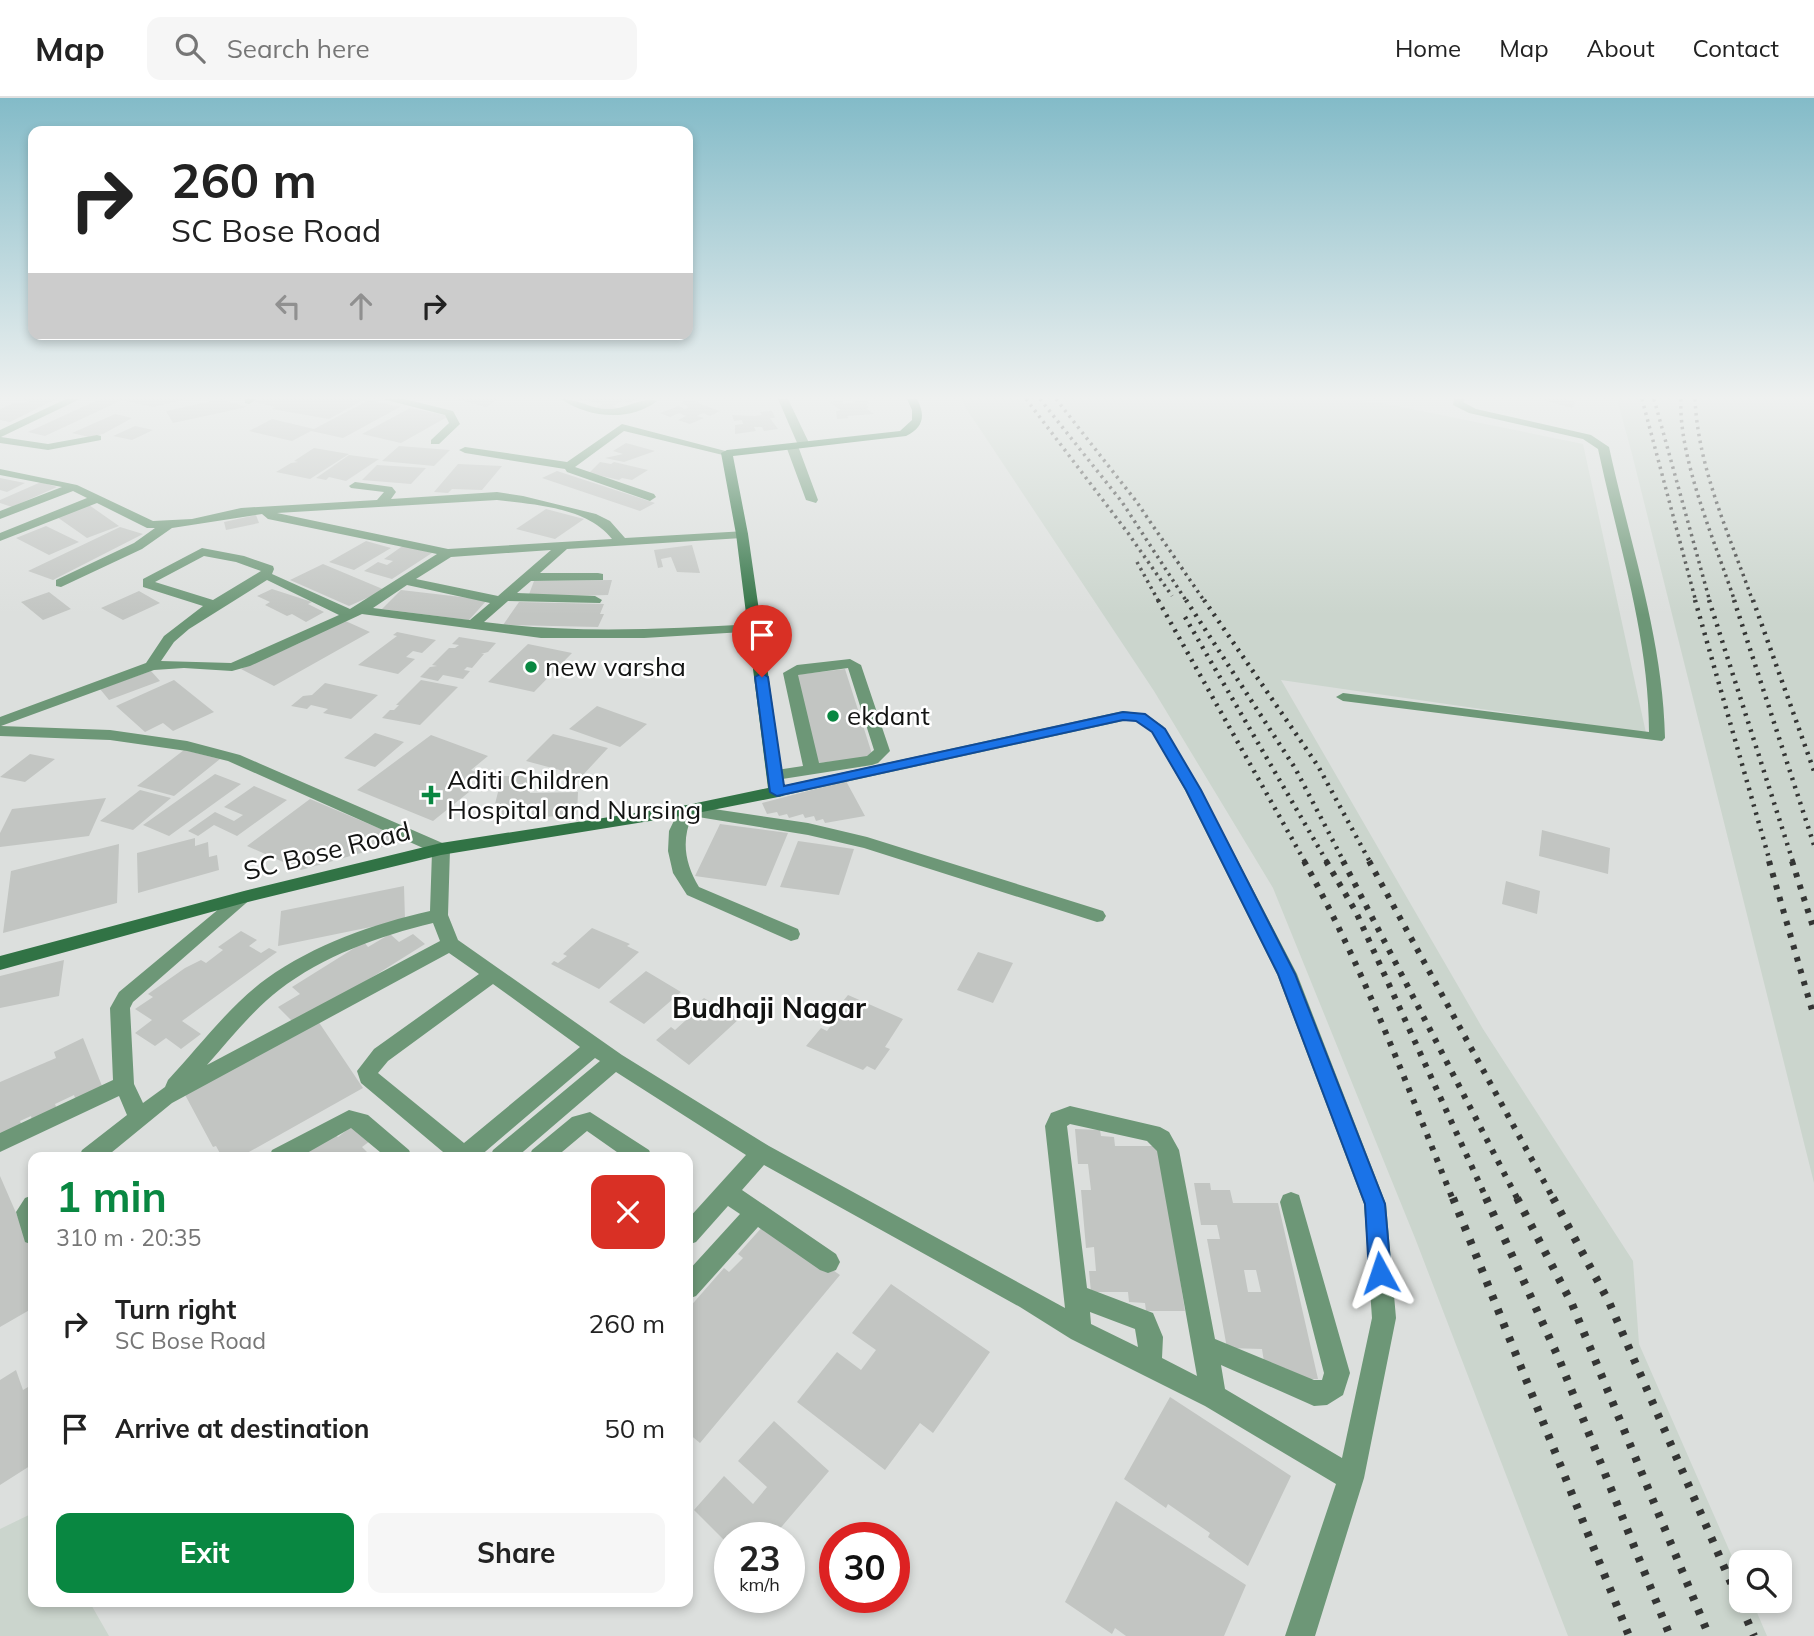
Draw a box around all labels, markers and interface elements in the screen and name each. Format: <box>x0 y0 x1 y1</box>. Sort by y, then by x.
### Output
search box <box>147 17 637 80</box>
text: Map <box>35 28 105 69</box>
icon: search <box>171 29 209 67</box>
text: Search here <box>227 32 370 65</box>
text: Home <box>1395 33 1461 63</box>
text: Map <box>1499 33 1549 63</box>
text: About <box>1587 33 1655 63</box>
text: Contact <box>1693 33 1779 63</box>
text: 260 m <box>171 149 317 210</box>
icon: right <box>56 154 147 245</box>
text: SC Bose Road <box>171 210 381 250</box>
icon: left <box>269 287 307 325</box>
icon: ahead <box>342 287 380 325</box>
icon: right <box>415 287 453 325</box>
pin <box>732 605 792 677</box>
icon: arrive <box>743 616 781 654</box>
place label: new varsha <box>545 650 686 683</box>
marker: new varsha <box>523 659 539 675</box>
place label: ekdant <box>847 699 930 732</box>
marker: ekdant <box>825 708 841 724</box>
place label: Aditi Children Hospital and Nursing <box>447 763 701 826</box>
marker: Aditi Children Hospital and Nursing <box>421 785 441 805</box>
street label: SC Bose Road <box>240 814 414 887</box>
district label: Budhaji Nagar <box>672 990 866 1025</box>
text: 1 min <box>56 1170 167 1223</box>
button: close <box>591 1175 665 1249</box>
text: 310 m · 20:35 <box>56 1223 201 1252</box>
position arrow <box>1343 1236 1417 1310</box>
text: Turn right <box>115 1293 236 1326</box>
icon: right <box>56 1305 94 1343</box>
text: 260 m <box>589 1307 665 1340</box>
text: SC Bose Road <box>115 1326 266 1355</box>
icon: arrive <box>56 1410 94 1448</box>
text: Arrive at destination <box>115 1412 370 1445</box>
text: 50 m <box>604 1412 665 1445</box>
button: Exit <box>56 1513 354 1593</box>
button: Share <box>368 1513 665 1593</box>
speed limit sign: 30 <box>819 1522 910 1613</box>
text: 23 <box>738 1536 781 1580</box>
map controls <box>1729 1550 1792 1613</box>
button: search <box>1729 1550 1792 1613</box>
text: km/h <box>739 1573 780 1596</box>

